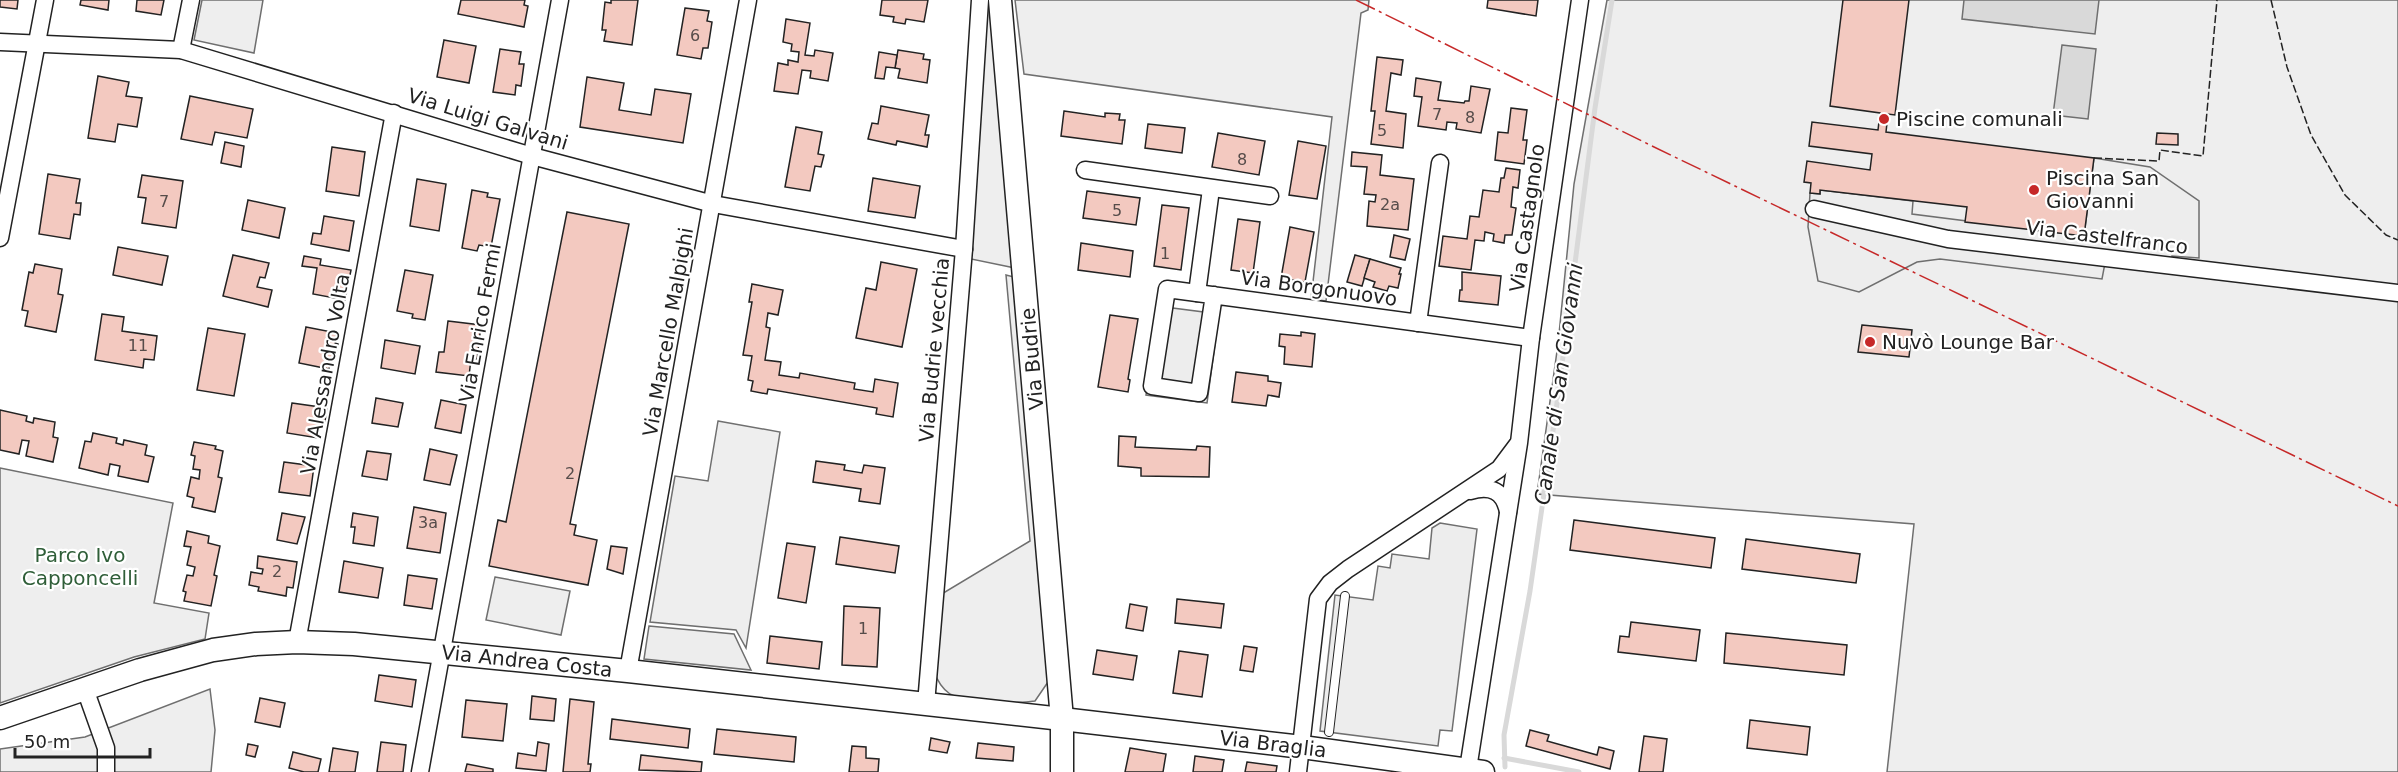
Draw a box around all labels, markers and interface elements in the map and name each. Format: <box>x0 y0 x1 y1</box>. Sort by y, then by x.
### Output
house number: 6 <box>690 26 700 45</box>
street label: Via Luigi Galvani <box>405 83 571 155</box>
house number: 7 <box>1432 105 1442 124</box>
place label: Piscine comunali <box>1896 107 2063 131</box>
house number: 8 <box>1465 108 1475 127</box>
marker: Piscine comunali <box>1877 112 1891 126</box>
house number: 5 <box>1377 121 1387 140</box>
street label: Via Castagnolo <box>1505 142 1549 294</box>
house number: 8 <box>1237 150 1247 169</box>
place label: Piscina San Giovanni <box>2046 166 2159 213</box>
marker: Piscina San Giovanni <box>2027 183 2041 197</box>
house number: 7 <box>159 192 169 211</box>
house number: 2a <box>1380 195 1400 214</box>
house number: 5 <box>1112 201 1122 220</box>
street label: Via Castelfranco <box>2025 215 2189 259</box>
street label: Via Marcello Malpighi <box>638 226 698 438</box>
street label: Via Enrico Fermi <box>454 241 506 405</box>
house number: 1 <box>1160 244 1170 263</box>
street label: Via Budrie vecchia <box>914 257 954 443</box>
water label: Canale di San Giovanni <box>1530 261 1588 506</box>
street label: Via Borgonuovo <box>1239 265 1399 311</box>
street label: Via Alessandro Volta <box>295 272 355 476</box>
street label: Via Budrie <box>1016 307 1048 411</box>
place label: Nuvò Lounge Bar <box>1882 330 2055 354</box>
marker: Nuvò Lounge Bar <box>1863 335 1877 349</box>
house number: 11 <box>128 336 148 355</box>
house number: 2 <box>565 464 575 483</box>
house number: 3a <box>418 513 438 532</box>
park label: Parco Ivo Capponcelli <box>22 543 138 590</box>
house number: 2 <box>272 562 282 581</box>
house number: 1 <box>858 619 868 638</box>
street label: Via Andrea Costa <box>440 640 614 682</box>
scale bar <box>15 721 150 759</box>
street label: Via Braglia <box>1218 726 1328 762</box>
text: 50 m <box>24 731 70 752</box>

